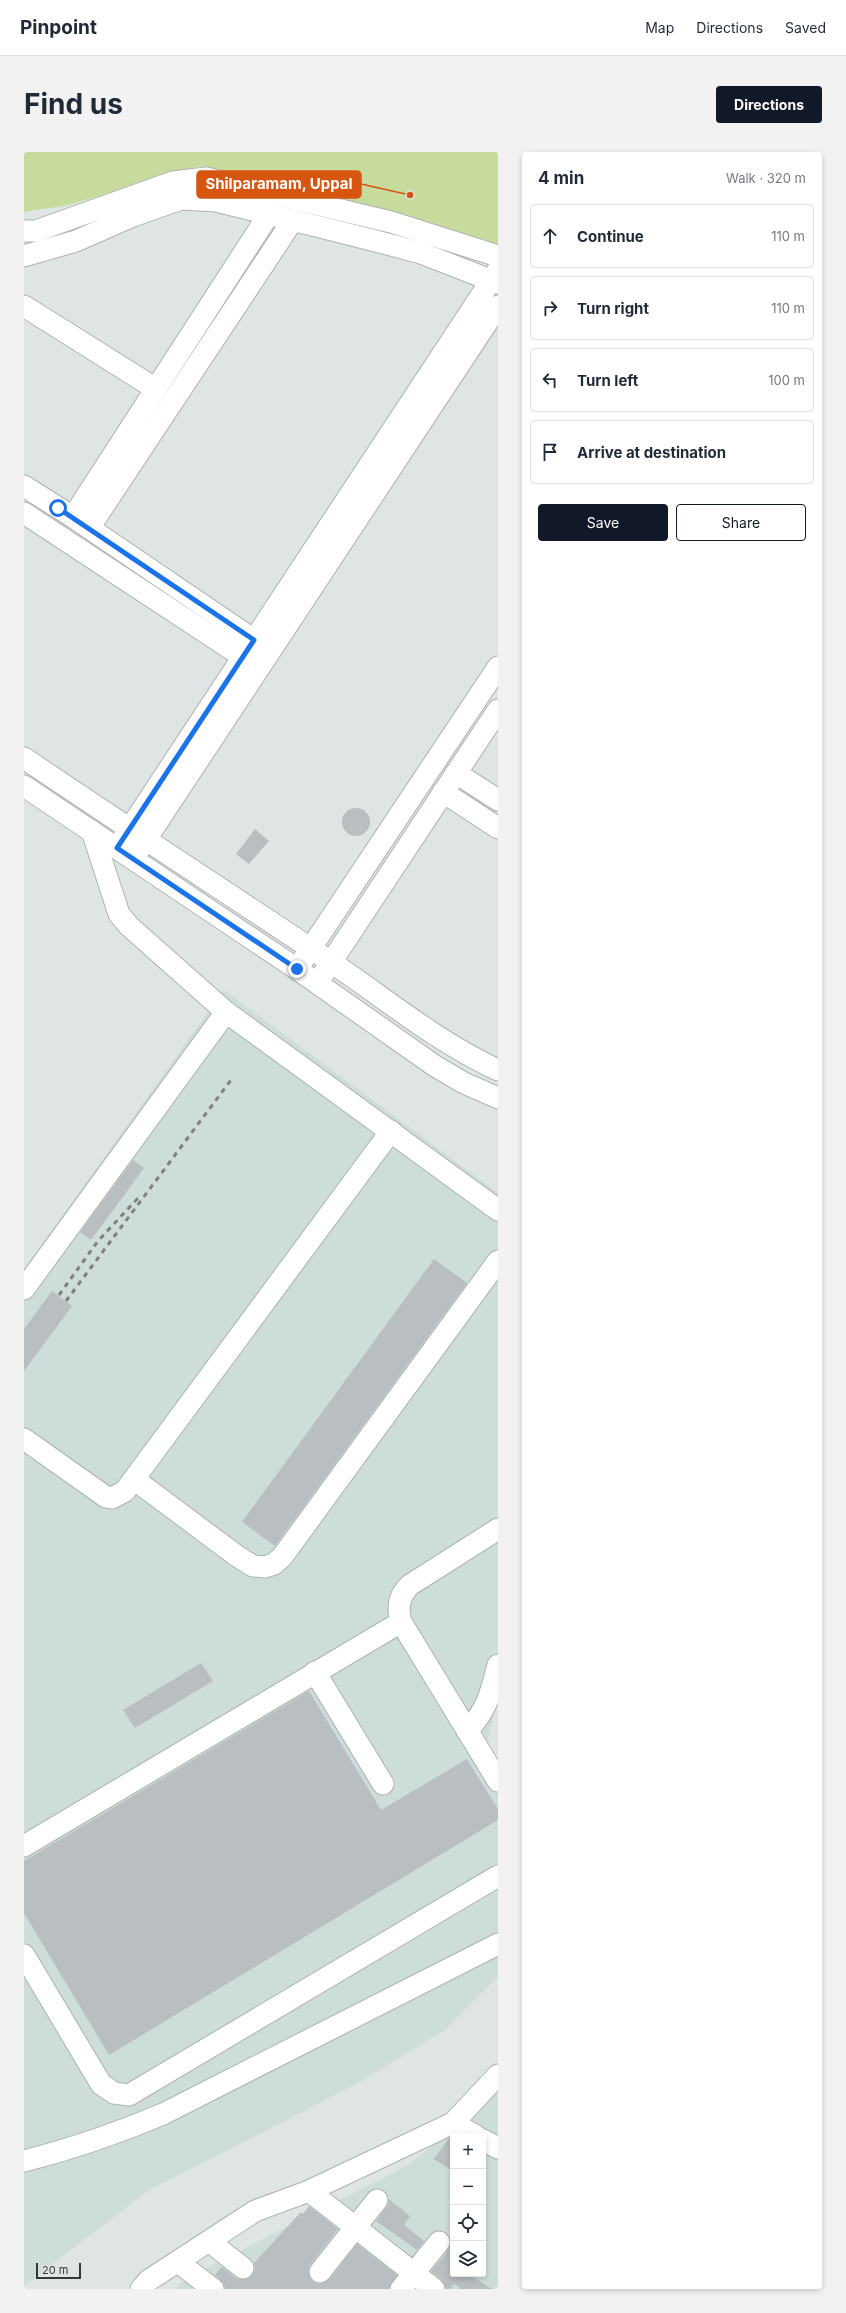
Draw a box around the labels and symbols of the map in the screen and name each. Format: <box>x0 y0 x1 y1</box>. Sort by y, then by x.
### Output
callout: Shilparamam, Uppal <box>197 171 361 198</box>
text: Shilparamam, Uppal <box>205 174 353 193</box>
route start <box>49 499 67 517</box>
route end <box>288 960 306 978</box>
scale bar <box>36 2261 81 2280</box>

